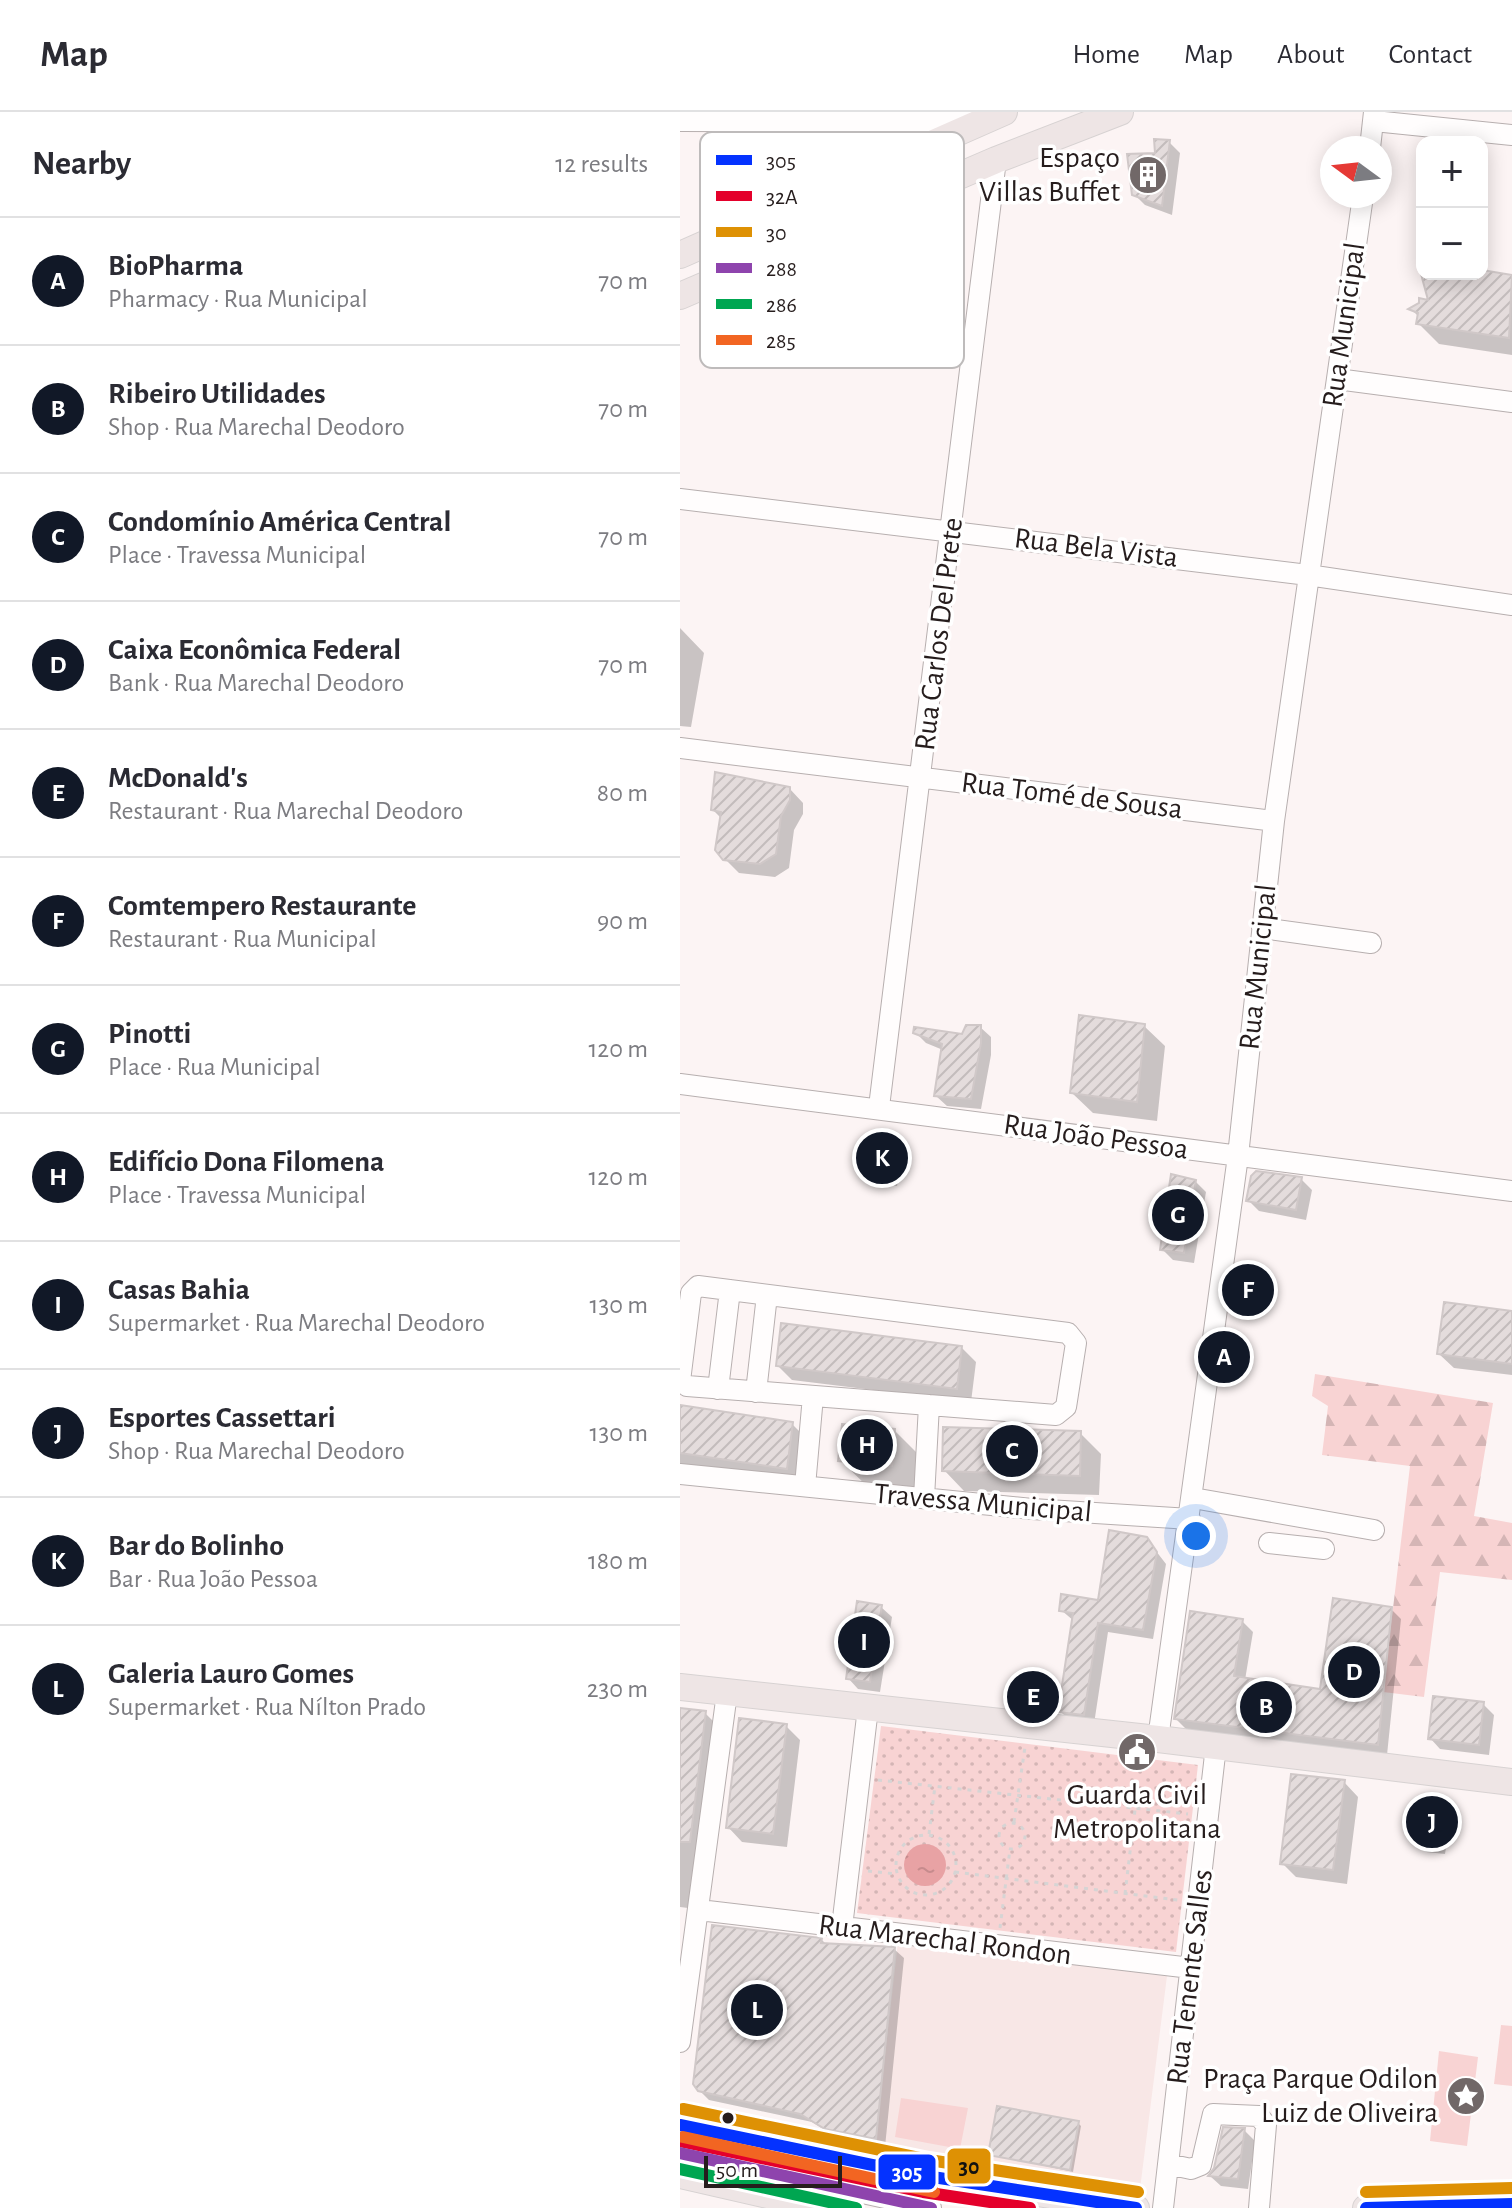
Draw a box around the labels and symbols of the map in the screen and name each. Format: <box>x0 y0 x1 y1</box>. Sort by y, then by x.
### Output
legend <box>700 132 964 368</box>
north arrow <box>1320 136 1392 208</box>
place label: Espaço Villas Buffet <box>979 143 1120 207</box>
text: 305 <box>766 150 796 172</box>
building icon: Espaço Villas Buffet <box>1127 154 1169 196</box>
text: 32A <box>766 186 798 208</box>
text: 30 <box>766 222 787 244</box>
street label: Rua Municipal <box>1318 241 1370 409</box>
text: 288 <box>766 258 797 280</box>
text: 286 <box>766 294 797 316</box>
text: 285 <box>766 330 796 352</box>
street label: Rua Carlos Del Prete <box>910 516 968 752</box>
street label: Rua Bela Vista <box>1012 523 1180 573</box>
street label: Rua Tomé de Sousa <box>960 768 1184 824</box>
street label: Rua Municipal <box>1234 883 1282 1051</box>
street label: Rua João Pessoa <box>1002 1109 1190 1165</box>
pin: K <box>856 1128 908 1188</box>
pin: G <box>1152 1185 1204 1245</box>
pin: F <box>1222 1260 1274 1320</box>
pin: A <box>1198 1327 1250 1387</box>
pin: H <box>841 1415 893 1475</box>
pin: C <box>986 1421 1038 1481</box>
street label: Travessa Municipal <box>873 1479 1093 1527</box>
your location <box>1176 1516 1216 1556</box>
pin: I <box>838 1612 890 1672</box>
pin: D <box>1328 1642 1380 1702</box>
pin: E <box>1007 1667 1059 1727</box>
pin: B <box>1240 1677 1292 1737</box>
public building icon: Guarda Civil Metropolitana <box>1116 1731 1158 1773</box>
place label: Guarda Civil Metropolitana <box>1053 1780 1221 1844</box>
pin: J <box>1406 1792 1458 1852</box>
street label: Rua Tenente Salles <box>1162 1868 1218 2086</box>
street label: Rua Marechal Rondon <box>817 1910 1073 1970</box>
pin: L <box>731 1980 783 2040</box>
place label: Praça Parque Odilon Luiz de Oliveira <box>1203 2064 1438 2128</box>
place icon: Praça Parque Odilon Luiz de Oliveira <box>1445 2075 1487 2117</box>
unlabelled marker <box>720 2110 736 2126</box>
line badge: 30 <box>946 2147 992 2185</box>
scale bar <box>704 2152 842 2188</box>
line badge: 305 <box>877 2153 937 2191</box>
text: 30 <box>959 2156 979 2178</box>
text: 305 <box>892 2162 922 2184</box>

